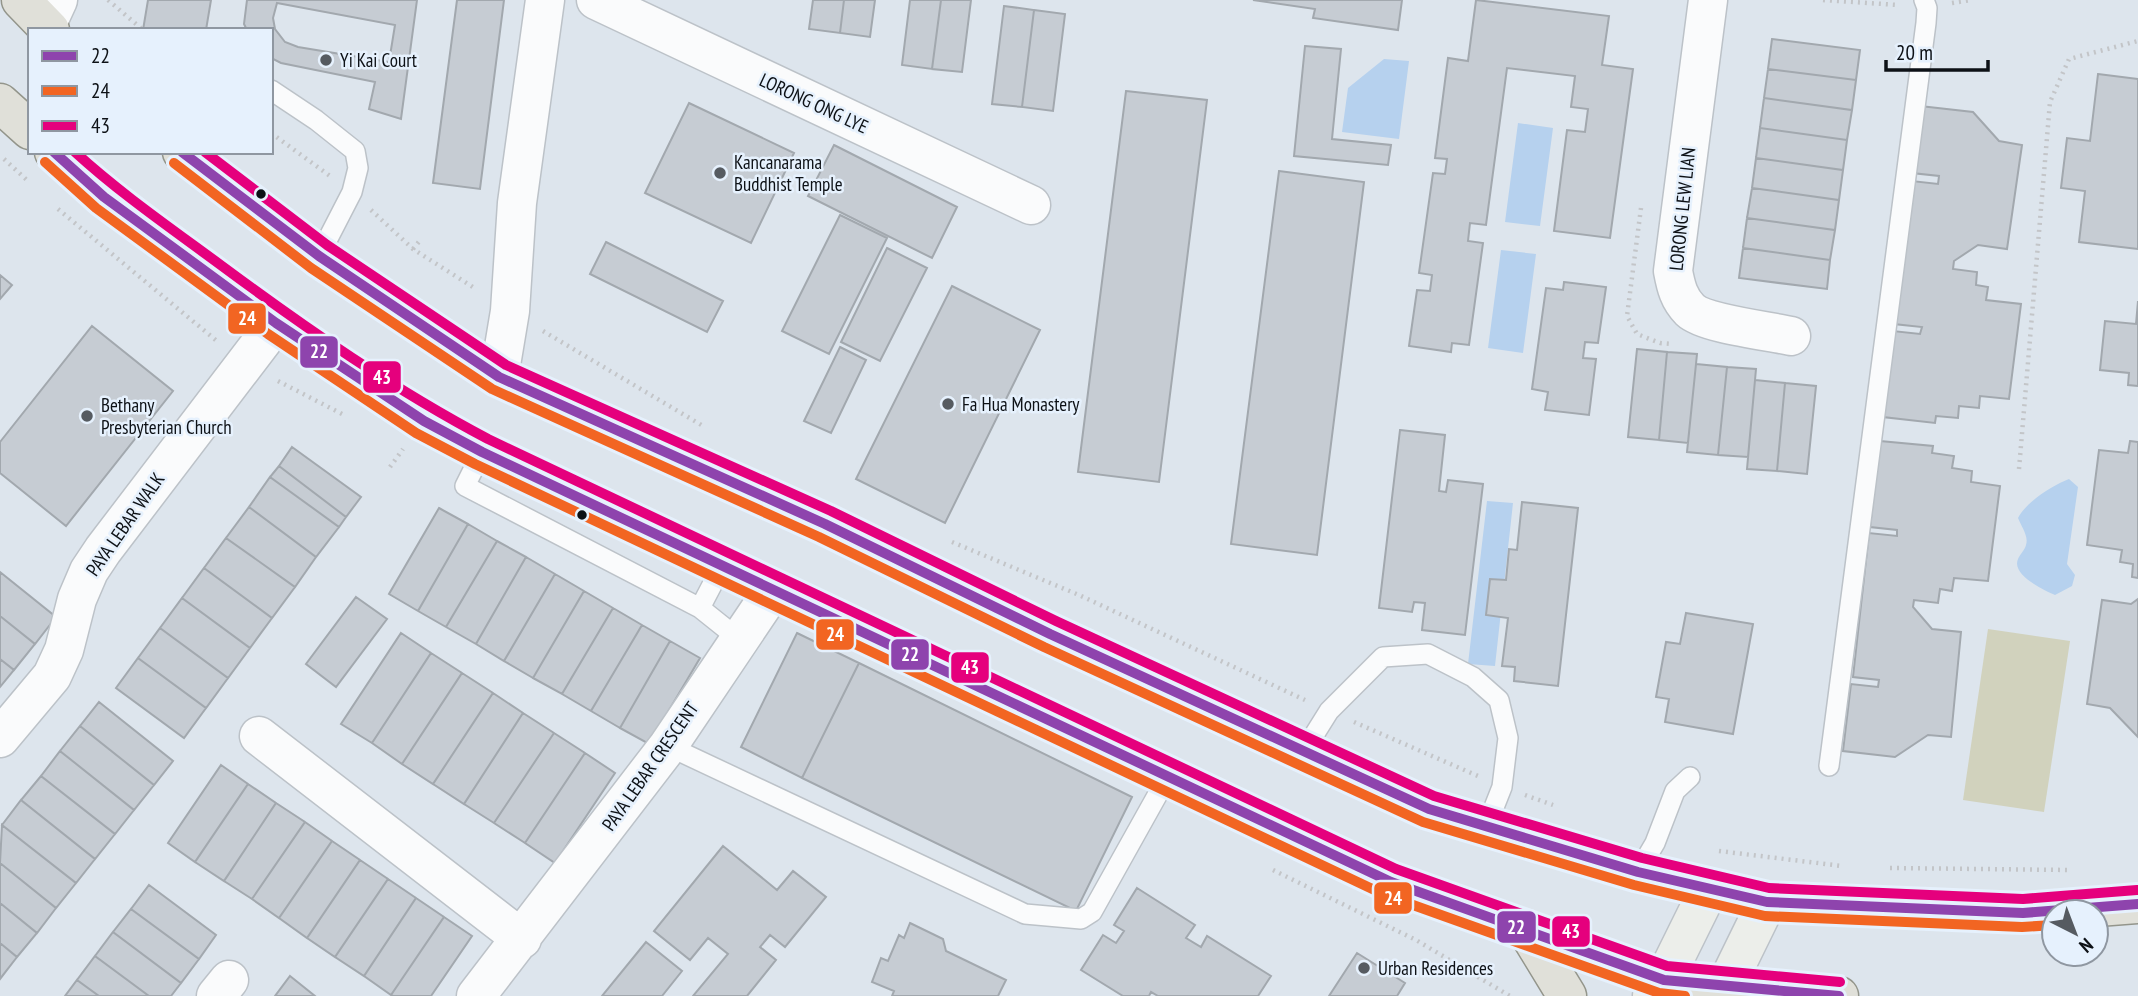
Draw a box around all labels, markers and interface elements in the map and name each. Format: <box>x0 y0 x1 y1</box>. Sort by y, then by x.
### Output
legend <box>28 28 273 154</box>
scale bar <box>1886 28 1988 72</box>
text: 20 m <box>1896 39 1933 66</box>
text: 22 <box>91 42 110 69</box>
place label: Yi Kai Court <box>340 48 418 72</box>
marker: Yi Kai Court <box>318 52 334 68</box>
street label: LORONG ONG LYE <box>756 67 872 139</box>
text: 24 <box>91 77 110 104</box>
text: 43 <box>91 112 110 139</box>
street label: LORONG LEW LIAN <box>1664 146 1700 272</box>
place label: Kancanarama Buddhist Temple <box>734 150 843 196</box>
marker: Kancanarama Buddhist Temple <box>712 165 728 181</box>
unlabelled marker <box>254 187 268 201</box>
line badge: 24 <box>227 302 267 335</box>
text: 24 <box>238 306 256 330</box>
line badge: 22 <box>299 335 339 369</box>
text: 22 <box>310 339 328 363</box>
line badge: 43 <box>362 360 402 394</box>
text: 43 <box>373 365 391 389</box>
place label: Fa Hua Monastery <box>962 392 1080 416</box>
place label: Bethany Presbyterian Church <box>101 393 232 439</box>
marker: Fa Hua Monastery <box>940 396 956 412</box>
marker: Bethany Presbyterian Church <box>79 408 95 424</box>
street label: PAYA LEBAR WALK <box>81 468 169 580</box>
unlabelled marker <box>575 508 589 522</box>
line badge: 24 <box>815 618 855 651</box>
text: 24 <box>826 622 844 646</box>
line badge: 22 <box>890 638 930 671</box>
text: 22 <box>901 642 919 666</box>
line badge: 43 <box>950 651 990 684</box>
text: 43 <box>961 655 979 679</box>
street label: PAYA LEBAR CRESCENT <box>597 696 704 835</box>
line badge: 24 <box>1373 881 1413 915</box>
text: 24 <box>1384 886 1402 910</box>
north arrow <box>2040 898 2110 968</box>
line badge: 22 <box>1496 910 1537 944</box>
text: 22 <box>1507 915 1525 939</box>
line badge: 43 <box>1551 915 1591 948</box>
text: 43 <box>1562 919 1580 943</box>
text: N <box>2075 933 2098 958</box>
place label: Urban Residences <box>1378 956 1493 980</box>
marker: Urban Residences <box>1356 960 1372 976</box>

